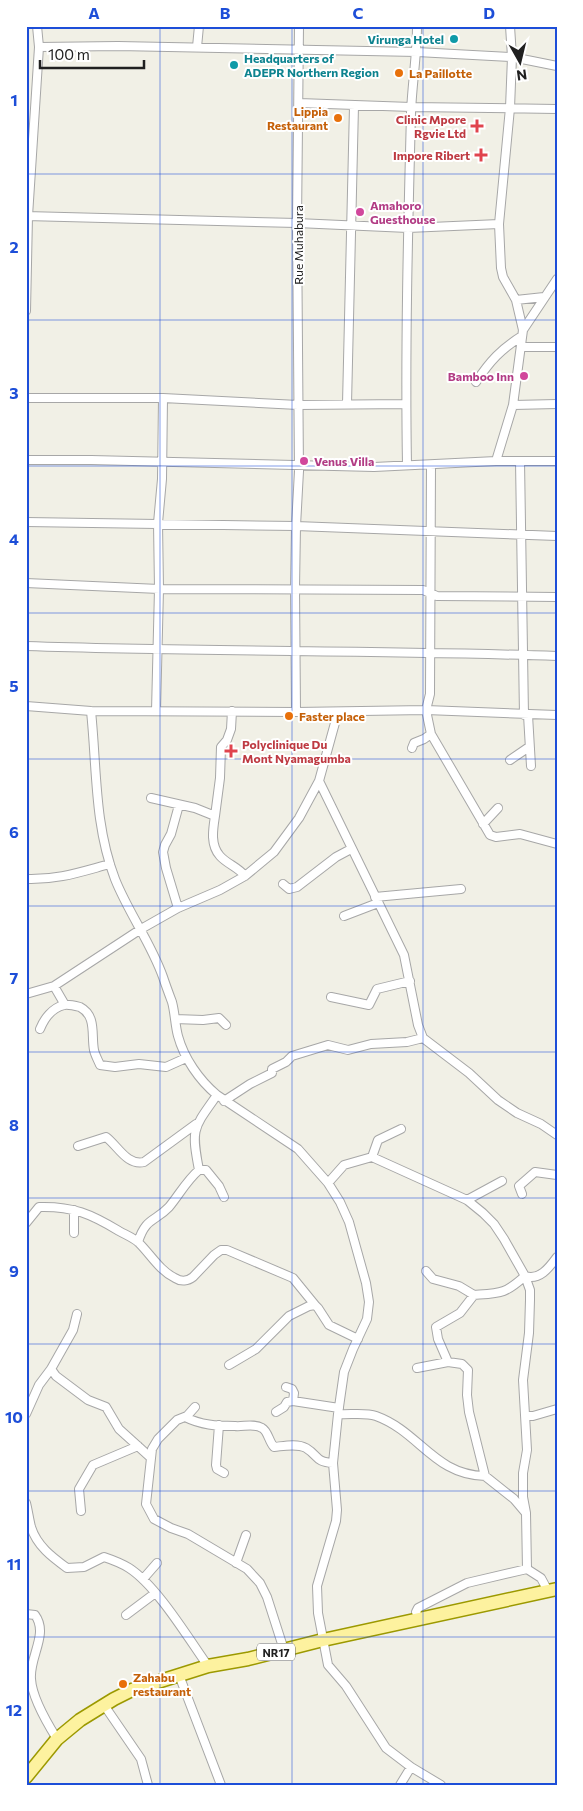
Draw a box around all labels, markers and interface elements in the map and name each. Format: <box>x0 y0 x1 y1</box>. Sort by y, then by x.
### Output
text: A <box>88 3 100 22</box>
text: B <box>220 3 231 22</box>
text: C <box>353 3 364 22</box>
text: D <box>483 3 495 22</box>
place label: Virunga Hotel <box>367 32 444 46</box>
marker: Virunga Hotel <box>448 33 460 45</box>
scale bar <box>40 38 144 70</box>
north arrow <box>496 38 546 88</box>
text: 100 m <box>48 45 90 63</box>
place label: Headquarters of ADEPR Northern Region <box>244 51 379 79</box>
marker: Headquarters of ADEPR Northern Region <box>228 59 240 71</box>
place label: La Paillotte <box>409 66 472 80</box>
text: N <box>515 66 528 85</box>
marker: La Paillotte <box>393 67 405 79</box>
text: 1 <box>10 90 18 109</box>
place label: Lippia Restaurant <box>267 104 328 132</box>
marker: Lippia Restaurant <box>332 112 344 124</box>
place label: Clinic Mpore Rgvie Ltd <box>396 112 466 140</box>
marker: Clinic Mpore Rgvie Ltd <box>470 119 484 133</box>
place label: Impore Ribert <box>393 148 470 162</box>
marker: Impore Ribert <box>474 148 488 162</box>
place label: Amahoro Guesthouse <box>370 198 435 226</box>
street label: Rue Muhabura <box>291 205 305 285</box>
marker: Amahoro Guesthouse <box>354 206 366 218</box>
text: 2 <box>9 237 19 256</box>
place label: Bamboo Inn <box>448 369 514 383</box>
marker: Bamboo Inn <box>518 370 530 382</box>
text: 3 <box>9 383 19 402</box>
place label: Venus Villa <box>314 454 374 468</box>
marker: Venus Villa <box>298 455 310 467</box>
text: 4 <box>9 529 19 548</box>
text: 5 <box>9 676 19 695</box>
place label: Faster place <box>299 709 365 723</box>
marker: Faster place <box>283 710 295 722</box>
place label: Polyclinique Du Mont Nyamagumba <box>242 737 351 765</box>
marker: Polyclinique Du Mont Nyamagumba <box>224 744 238 758</box>
text: 6 <box>9 822 19 841</box>
text: 7 <box>10 968 19 987</box>
text: 8 <box>9 1115 19 1134</box>
text: 9 <box>9 1261 19 1280</box>
text: 10 <box>5 1407 23 1426</box>
text: 11 <box>7 1554 21 1573</box>
road number: NR17 <box>257 1644 295 1660</box>
place label: Zahabu restaurant <box>133 1670 191 1698</box>
marker: Zahabu restaurant <box>117 1678 129 1690</box>
text: 12 <box>6 1700 22 1719</box>

